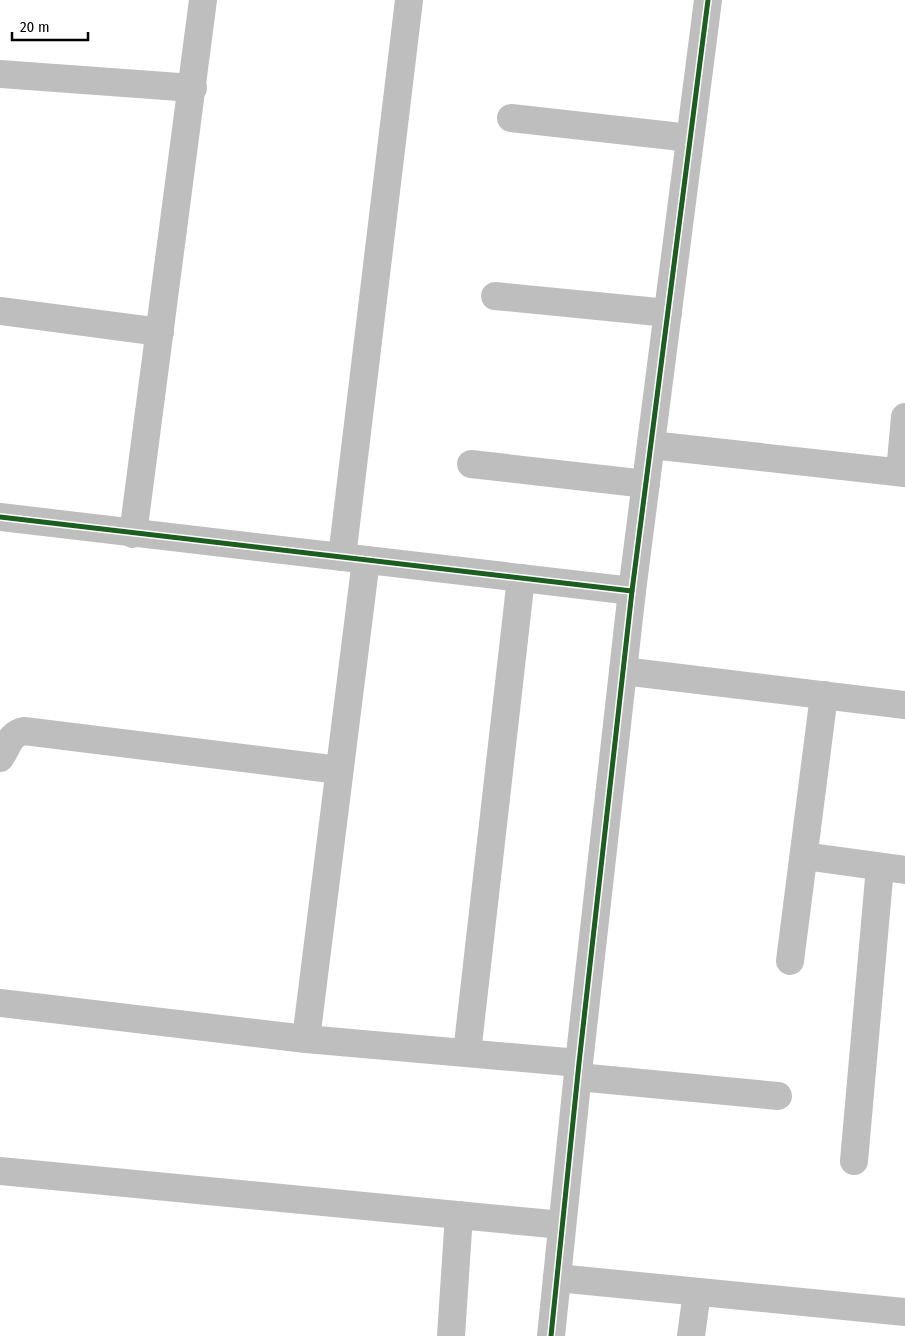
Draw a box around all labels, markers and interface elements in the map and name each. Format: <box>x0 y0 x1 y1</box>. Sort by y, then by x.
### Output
scale bar <box>12 10 89 42</box>
text: 20 m <box>20 18 50 36</box>

